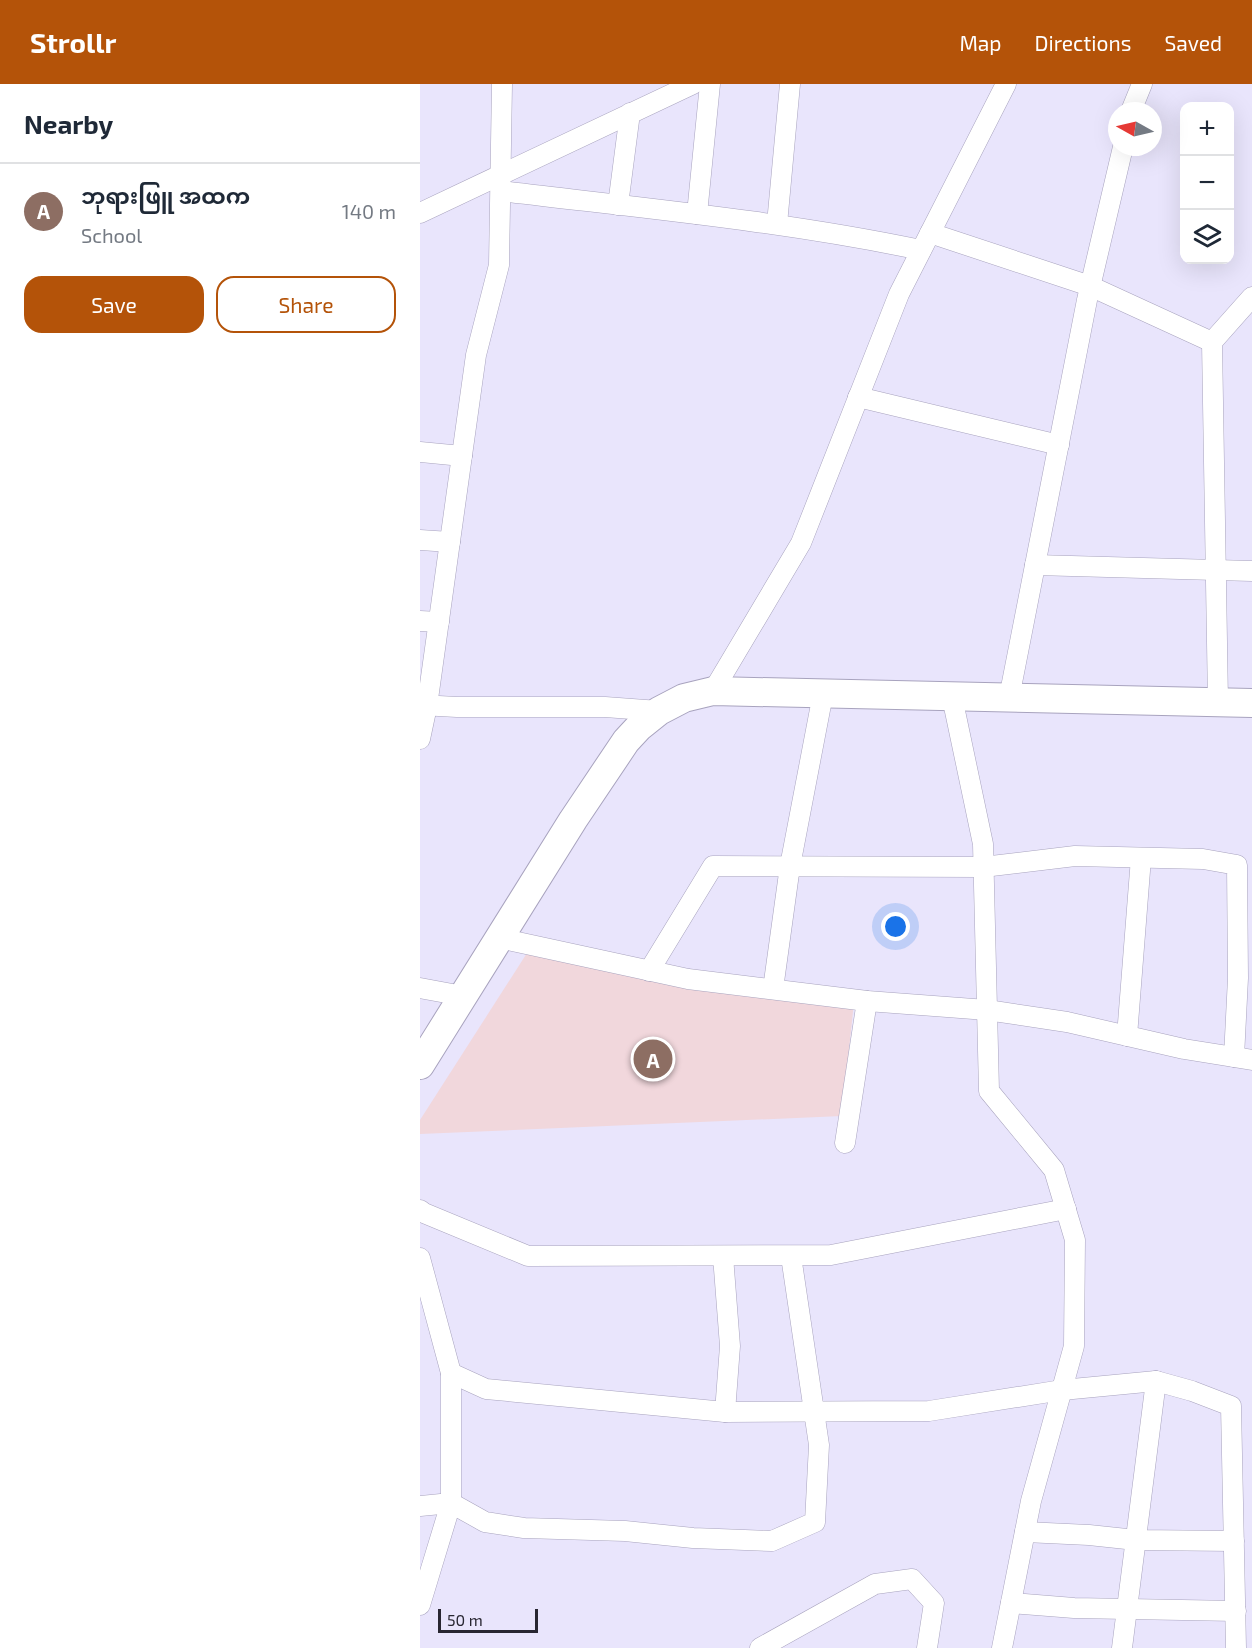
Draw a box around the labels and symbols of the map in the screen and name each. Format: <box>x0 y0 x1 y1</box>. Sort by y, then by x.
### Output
north arrow <box>1108 102 1162 156</box>
your location <box>881 912 910 941</box>
pin: A <box>634 1036 672 1082</box>
scale bar <box>438 1606 538 1634</box>

